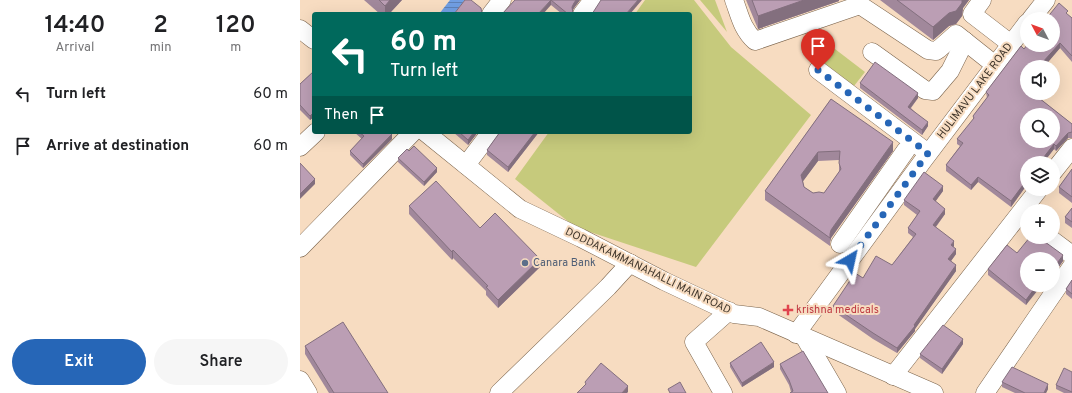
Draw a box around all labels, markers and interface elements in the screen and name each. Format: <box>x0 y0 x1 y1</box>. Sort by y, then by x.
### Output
text: 14:40 <box>44 11 105 41</box>
text: 2 <box>153 11 168 41</box>
text: 120 <box>216 11 256 41</box>
north arrow <box>1020 12 1060 52</box>
map controls <box>1020 12 1060 292</box>
text: 60 m <box>390 25 457 61</box>
icon: left <box>324 28 376 80</box>
pin <box>801 29 835 70</box>
icon: arrive <box>807 35 829 57</box>
text: Arrival <box>56 40 94 56</box>
text: min <box>150 40 171 56</box>
text: m <box>230 40 241 56</box>
street label: HULIMAVU LAKE ROAD <box>934 40 1016 142</box>
text: Turn left <box>390 60 458 83</box>
button: sound <box>1020 60 1060 100</box>
icon: left <box>12 83 34 105</box>
text: Turn left <box>46 85 106 104</box>
text: 60 m <box>253 85 288 104</box>
icon: arrive <box>366 104 388 126</box>
text: Then <box>324 106 358 125</box>
button: search <box>1020 108 1060 148</box>
icon: arrive <box>12 135 34 157</box>
text: Arrive at destination <box>46 137 189 156</box>
text: 60 m <box>253 137 288 156</box>
button: layers <box>1020 156 1060 196</box>
button: + <box>1020 204 1060 244</box>
street label: DODDAKAMMANAHALLI MAIN ROAD <box>563 225 733 317</box>
position arrow <box>829 239 871 281</box>
button: − <box>1020 252 1060 292</box>
place label: Canara Bank <box>533 256 596 270</box>
marker: Canara Bank <box>520 258 530 268</box>
place label: krishna medicals <box>796 303 879 317</box>
marker: krishna medicals <box>783 305 793 315</box>
button: Exit <box>12 339 146 385</box>
button: Share <box>154 339 288 385</box>

